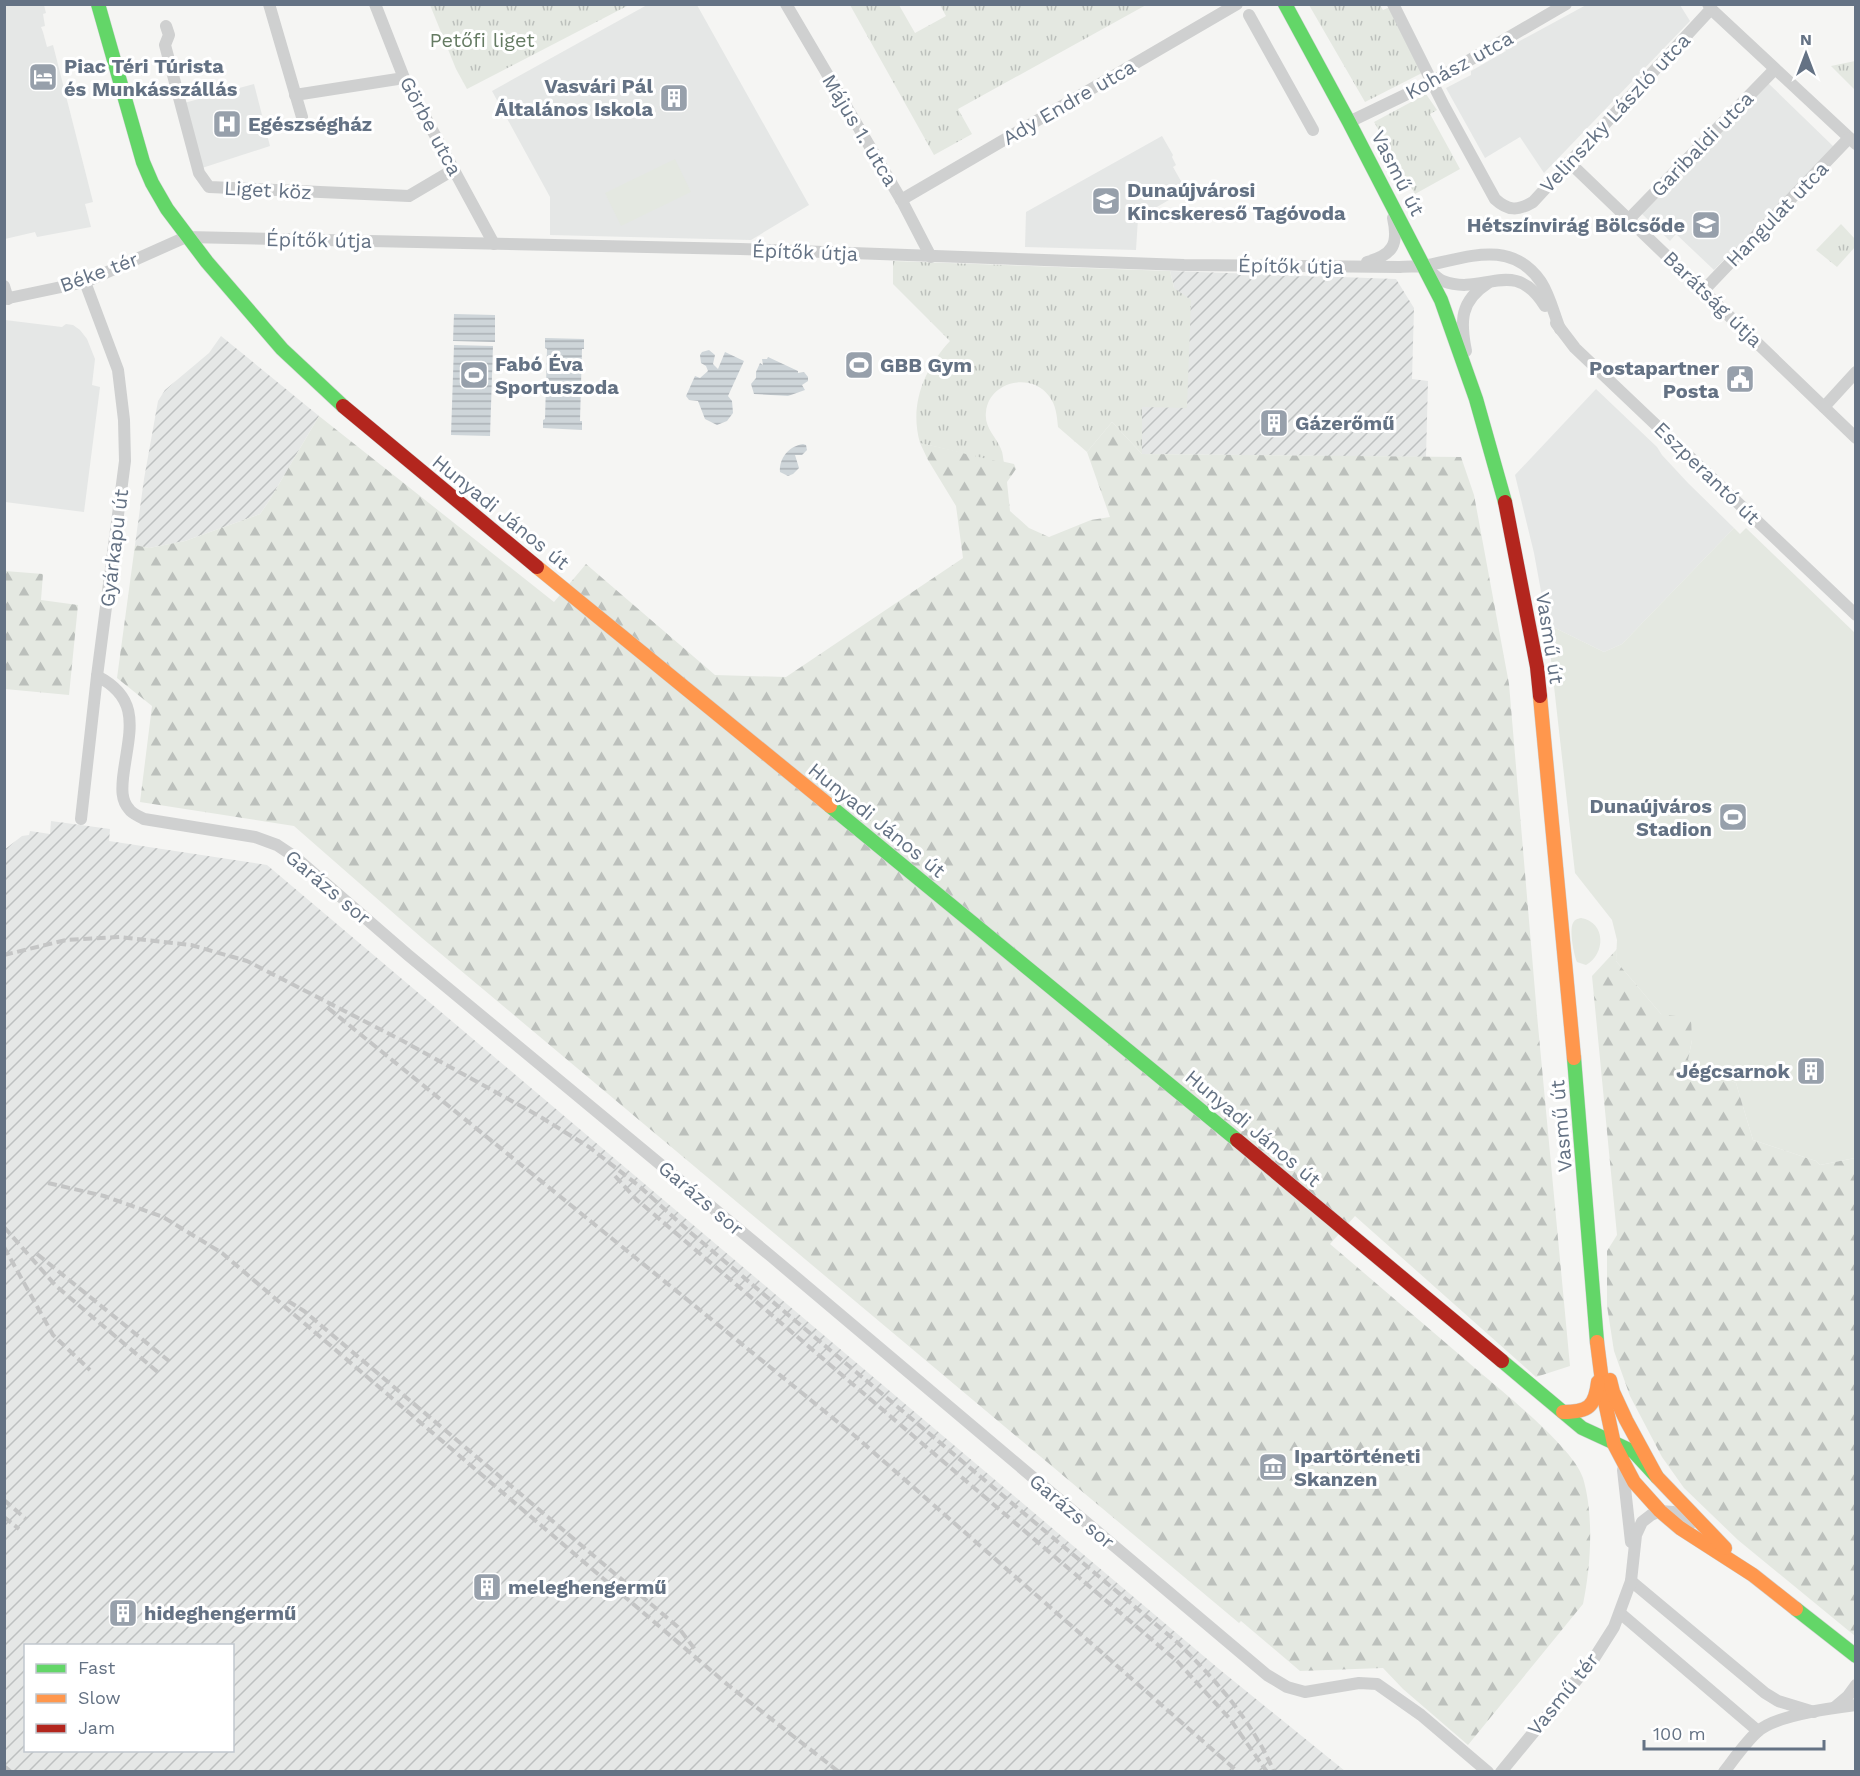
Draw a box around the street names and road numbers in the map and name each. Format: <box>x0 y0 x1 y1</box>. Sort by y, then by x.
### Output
street label: Kohász utca <box>1401 26 1517 104</box>
street label: Velinszky László utca <box>1535 28 1695 198</box>
street label: Ady Endre utca <box>998 54 1140 150</box>
street label: Május 1. utca <box>817 70 903 190</box>
street label: Görbe utca <box>395 72 467 180</box>
street label: Garibaldi utca <box>1646 86 1758 202</box>
street label: Vasmű út <box>1366 126 1430 220</box>
street label: Hangulat utca <box>1721 156 1833 272</box>
street label: Liget köz <box>223 176 313 204</box>
street label: Építők útja <box>266 227 372 253</box>
street label: Építők útja <box>752 238 858 266</box>
street label: Barátság útja <box>1659 246 1767 352</box>
street label: Béke tér <box>57 247 141 297</box>
street label: Építők útja <box>1238 253 1344 279</box>
street label: Eszperantó út <box>1649 417 1765 530</box>
street label: Hunyadi János út <box>428 449 575 575</box>
street label: Gyárkapu út <box>95 487 133 608</box>
street label: Vasmű út <box>1531 590 1569 686</box>
street label: Hunyadi János út <box>804 757 951 883</box>
street label: Garázs sor <box>281 844 375 930</box>
street label: Hunyadi János út <box>1180 1064 1326 1192</box>
street label: Vasmű út <box>1545 1078 1577 1173</box>
street label: Garázs sor <box>654 1155 748 1241</box>
street label: Garázs sor <box>1025 1468 1119 1554</box>
street label: Vasmű tér <box>1522 1648 1604 1740</box>

